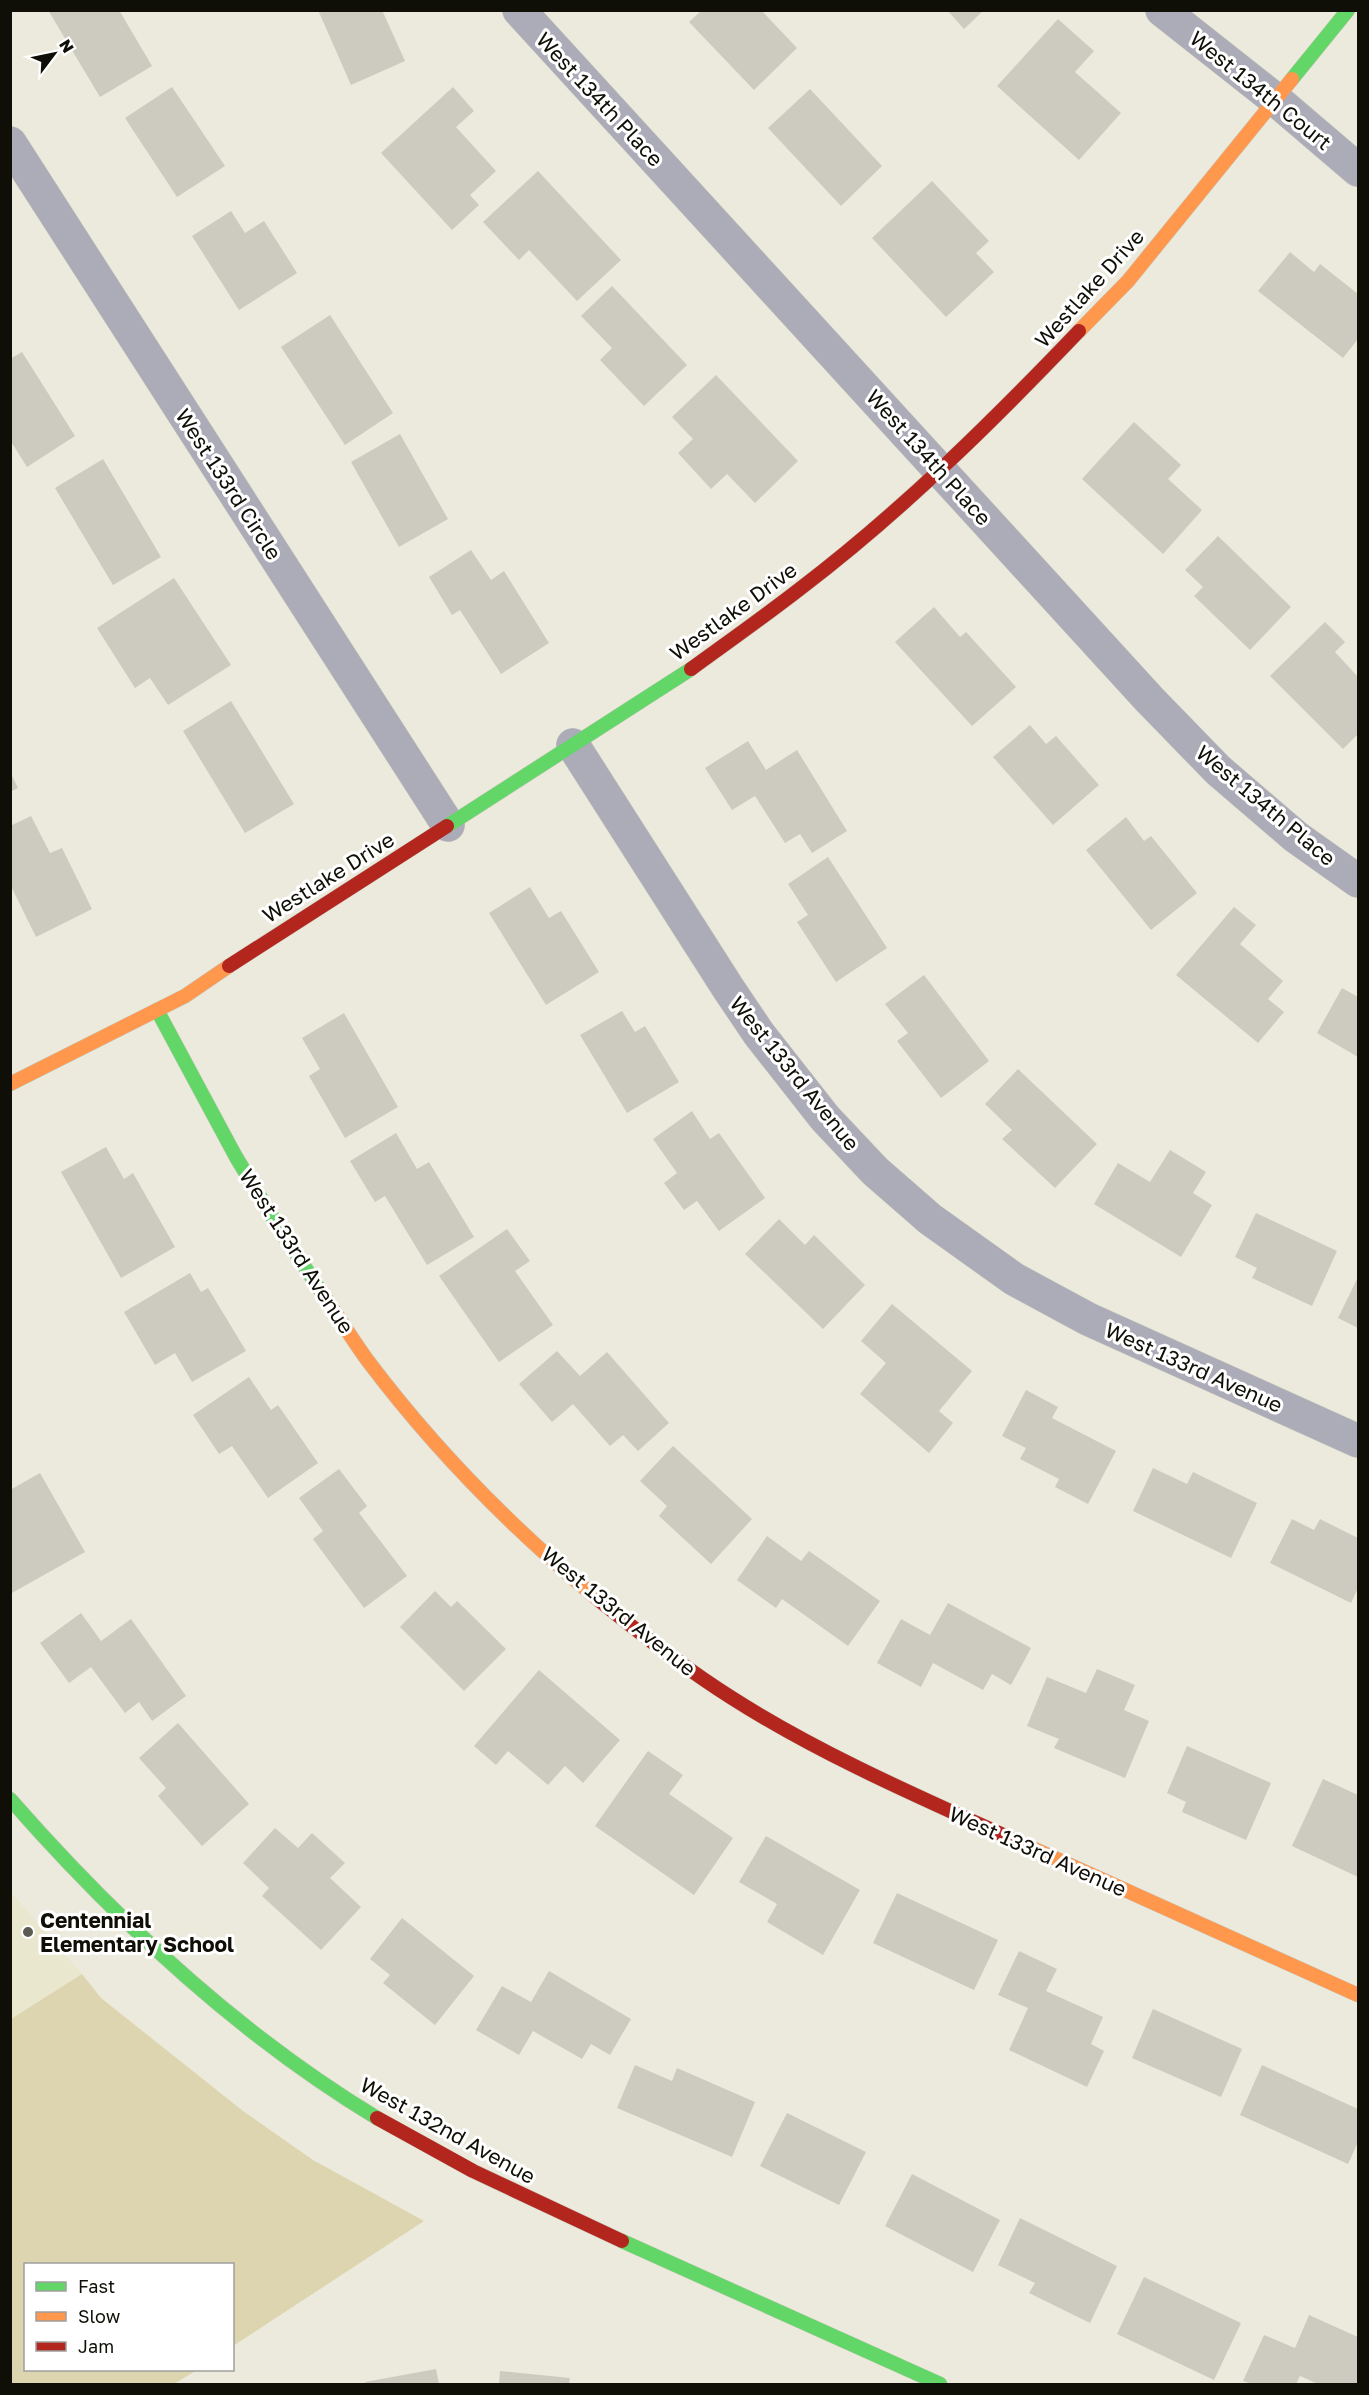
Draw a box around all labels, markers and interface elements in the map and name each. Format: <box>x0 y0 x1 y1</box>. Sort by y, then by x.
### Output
north arrow <box>24 24 84 84</box>
street label: West 134th Court <box>1185 25 1337 155</box>
street label: West 134th Place <box>531 26 669 172</box>
text: N <box>55 36 78 57</box>
street label: Westlake Drive <box>1029 223 1149 353</box>
street label: West 134th Place <box>861 384 997 530</box>
street label: West 133rd Circle <box>170 403 288 565</box>
street label: Westlake Drive <box>664 556 802 666</box>
street label: West 134th Place <box>1191 739 1341 871</box>
street label: Westlake Drive <box>257 826 399 928</box>
street label: West 133rd Avenue <box>725 990 865 1156</box>
street label: West 133rd Avenue <box>234 1164 360 1338</box>
street label: West 133rd Avenue <box>1101 1316 1287 1418</box>
street label: West 133rd Avenue <box>536 1541 702 1681</box>
street label: West 133rd Avenue <box>945 1800 1131 1902</box>
place label: Centennial Elementary School <box>40 1907 234 1957</box>
marker: Centennial Elementary School <box>21 1925 35 1939</box>
street label: West 132nd Avenue <box>356 2071 540 2189</box>
legend <box>24 2263 234 2371</box>
text: Fast <box>78 2275 115 2297</box>
text: Slow <box>78 2305 121 2327</box>
text: Jam <box>78 2335 114 2357</box>

